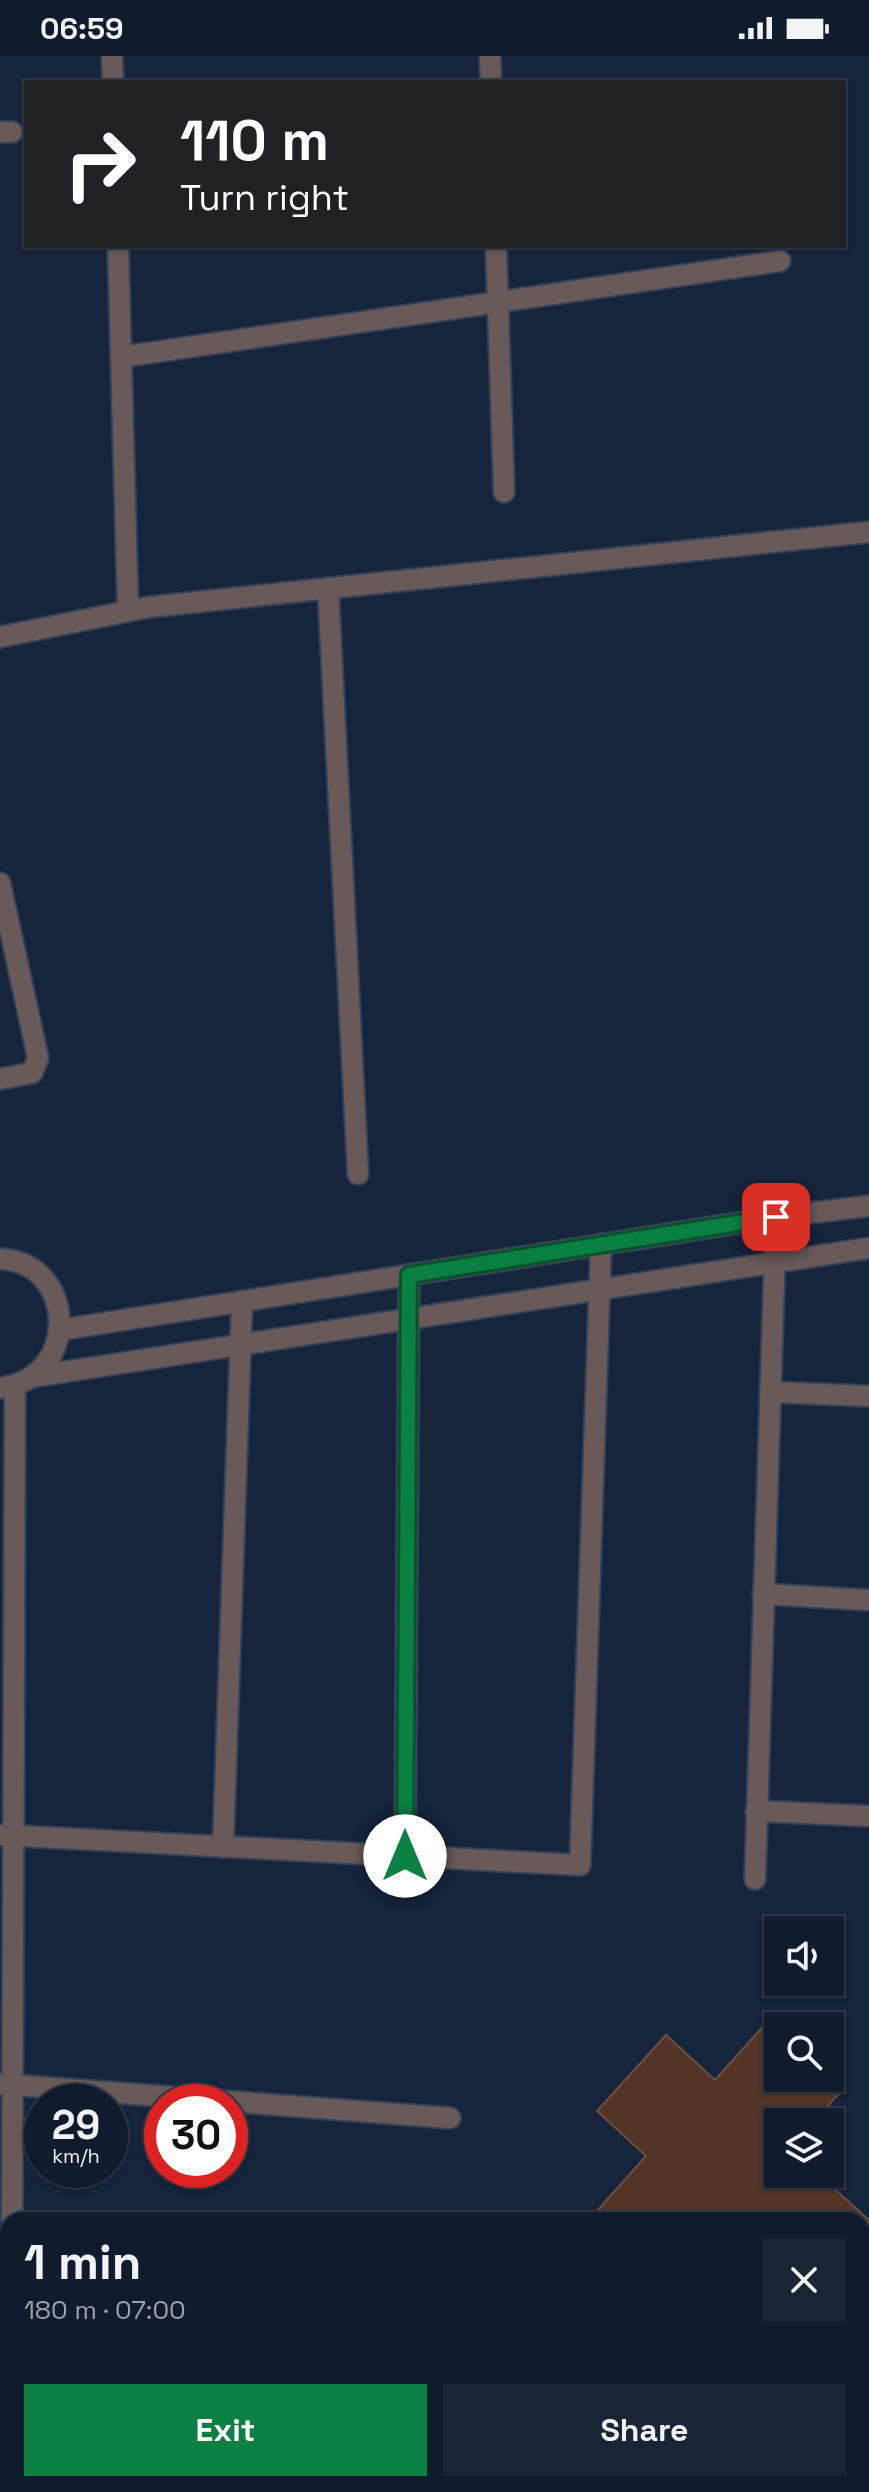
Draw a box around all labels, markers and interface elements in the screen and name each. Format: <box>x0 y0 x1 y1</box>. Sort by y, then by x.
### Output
text: 06:59 <box>40 9 123 48</box>
text: 110 m <box>180 105 329 176</box>
icon: right <box>48 112 152 216</box>
text: Turn right <box>180 175 349 221</box>
pin <box>742 1183 810 1251</box>
icon: arrive <box>754 1195 798 1239</box>
position arrow <box>363 1814 447 1898</box>
map controls <box>764 1916 844 2188</box>
button: sound <box>764 1916 844 1996</box>
button: search <box>764 2012 844 2092</box>
speed limit sign: 30 <box>144 2084 248 2188</box>
text: 29 <box>52 2100 100 2151</box>
button: layers <box>764 2108 844 2188</box>
text: km/h <box>52 2143 100 2169</box>
text: 1 min <box>24 2232 141 2293</box>
button: close <box>762 2238 846 2322</box>
text: 180 m · 07:00 <box>24 2293 186 2327</box>
button: Exit <box>24 2384 427 2476</box>
button: Share <box>443 2384 846 2476</box>

